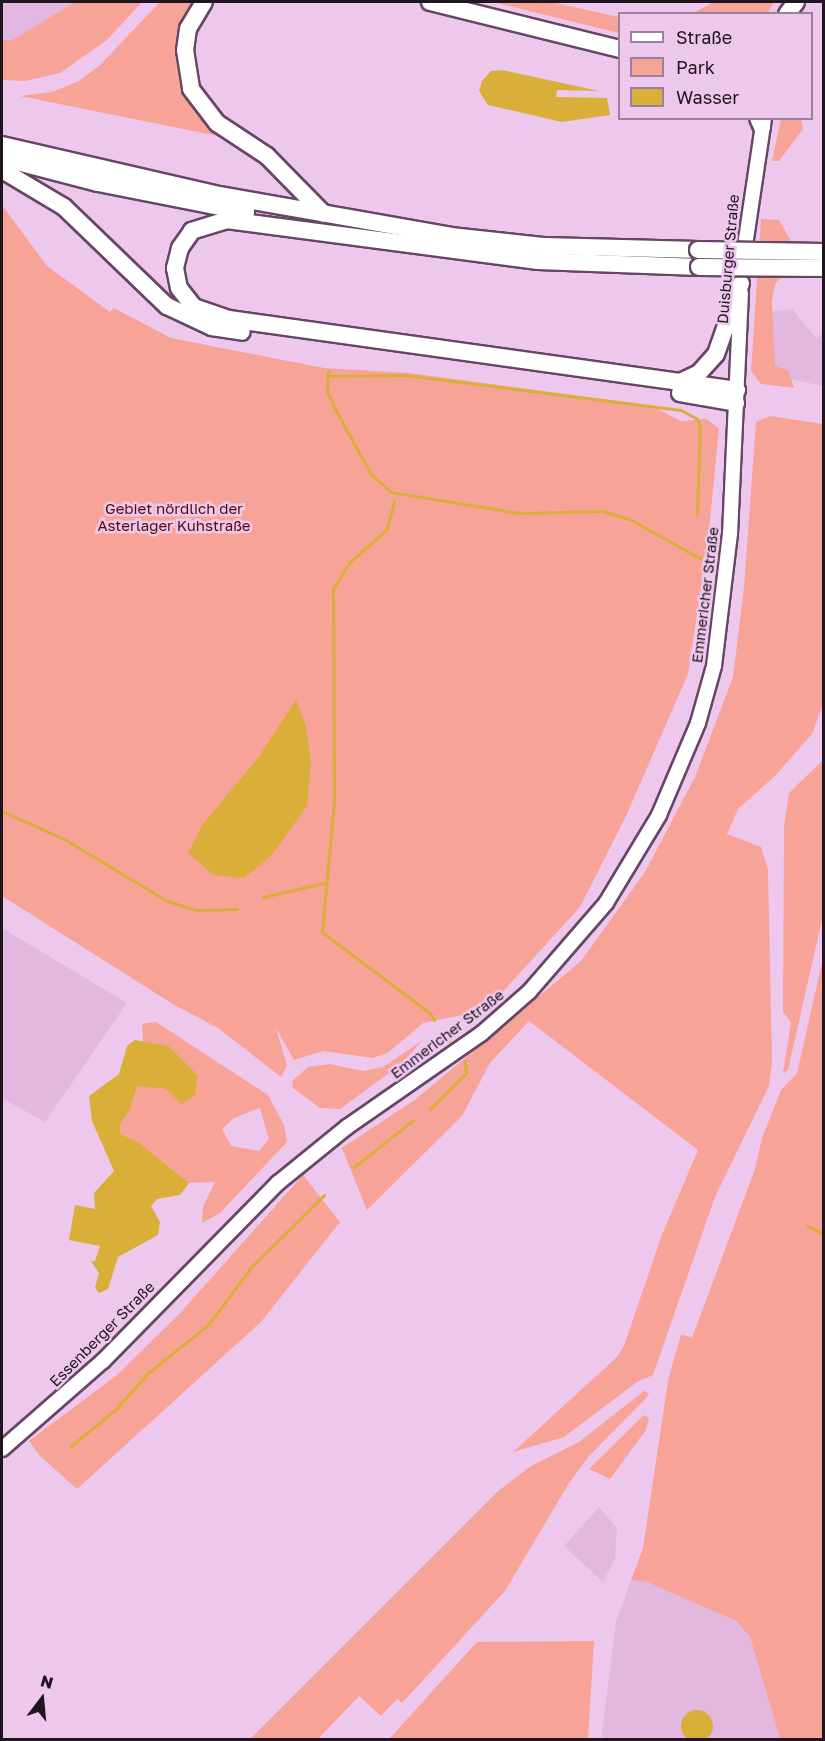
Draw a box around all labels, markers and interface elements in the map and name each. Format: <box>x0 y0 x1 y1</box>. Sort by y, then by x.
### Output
legend <box>618 12 813 120</box>
text: Straße <box>676 26 732 48</box>
text: Park <box>676 56 715 78</box>
text: Wasser <box>676 86 739 108</box>
street label: Duisburger Straße <box>713 193 743 325</box>
park label: Gebiet nördlich der Asterlager Kuhstraße <box>97 499 251 534</box>
street label: Emmericher Straße <box>688 526 722 664</box>
street label: Emmericher Straße <box>387 986 507 1082</box>
street label: Essenberger Straße <box>46 1278 158 1390</box>
north arrow <box>12 1669 72 1729</box>
text: N <box>38 1670 56 1693</box>

